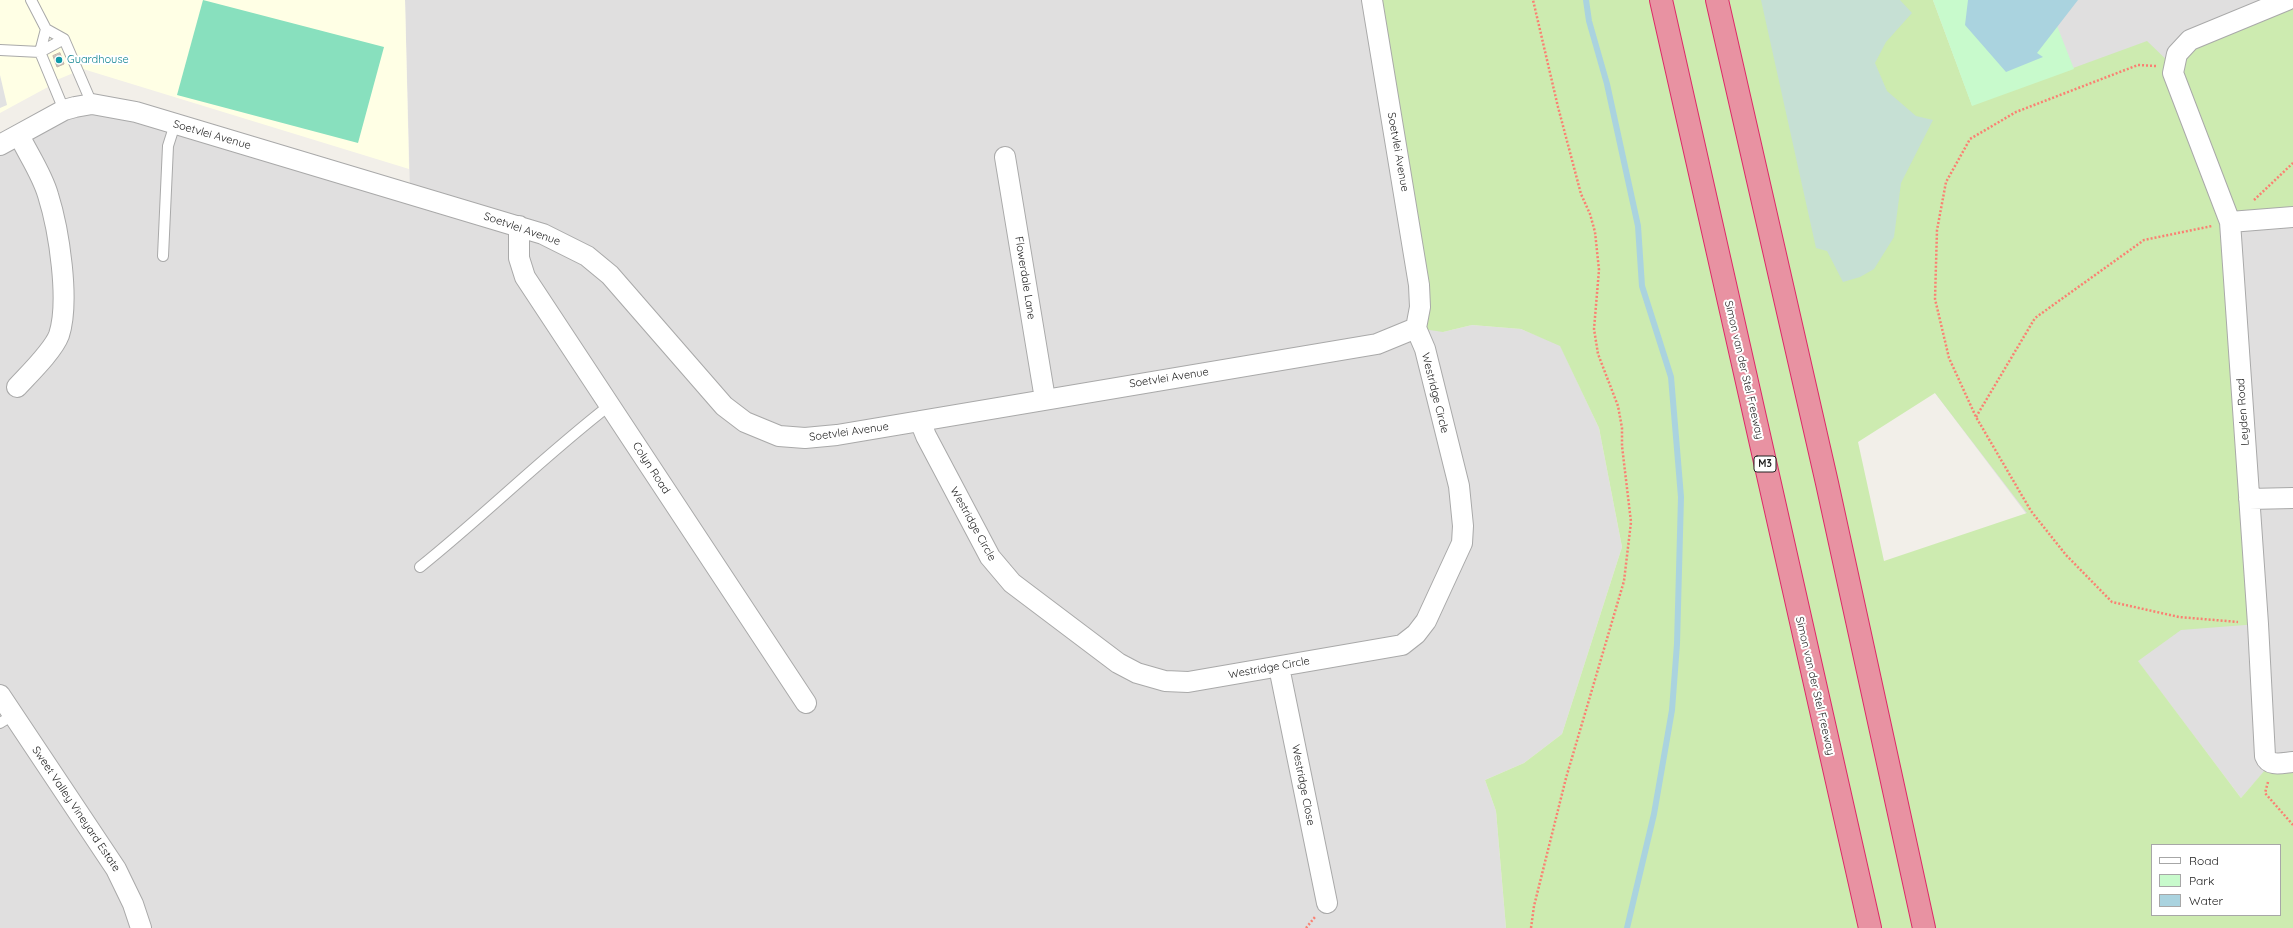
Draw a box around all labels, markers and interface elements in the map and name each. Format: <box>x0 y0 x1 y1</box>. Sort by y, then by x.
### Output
place label: Guardhouse <box>67 53 129 67</box>
marker: Guardhouse <box>54 55 64 65</box>
street label: Soetvlei Avenue <box>1385 111 1411 193</box>
street label: Soetvlei Avenue <box>172 118 252 152</box>
street label: Soetvlei Avenue <box>482 210 562 248</box>
street label: Flowerdale Lane <box>1012 236 1038 320</box>
street label: Simon van der Stel Freeway <box>1722 299 1766 441</box>
street label: Westridge Circle <box>1419 351 1451 435</box>
street label: Soetvlei Avenue <box>1128 365 1210 391</box>
street label: Leyden Road <box>2234 378 2252 446</box>
street label: Soetvlei Avenue <box>808 420 890 444</box>
street label: Colyn Road <box>629 440 673 496</box>
road number: M3 <box>1754 456 1776 472</box>
street label: Westridge Circle <box>947 485 999 563</box>
street label: Simon van der Stel Freeway <box>1793 615 1837 757</box>
street label: Westridge Circle <box>1227 654 1311 682</box>
street label: Westridge Close <box>1289 743 1317 827</box>
street label: Sweet Valley Vineyard Estate <box>29 744 123 874</box>
legend <box>2151 844 2281 916</box>
text: Road <box>2189 853 2219 868</box>
text: Park <box>2189 873 2214 888</box>
text: Water <box>2189 893 2223 908</box>

